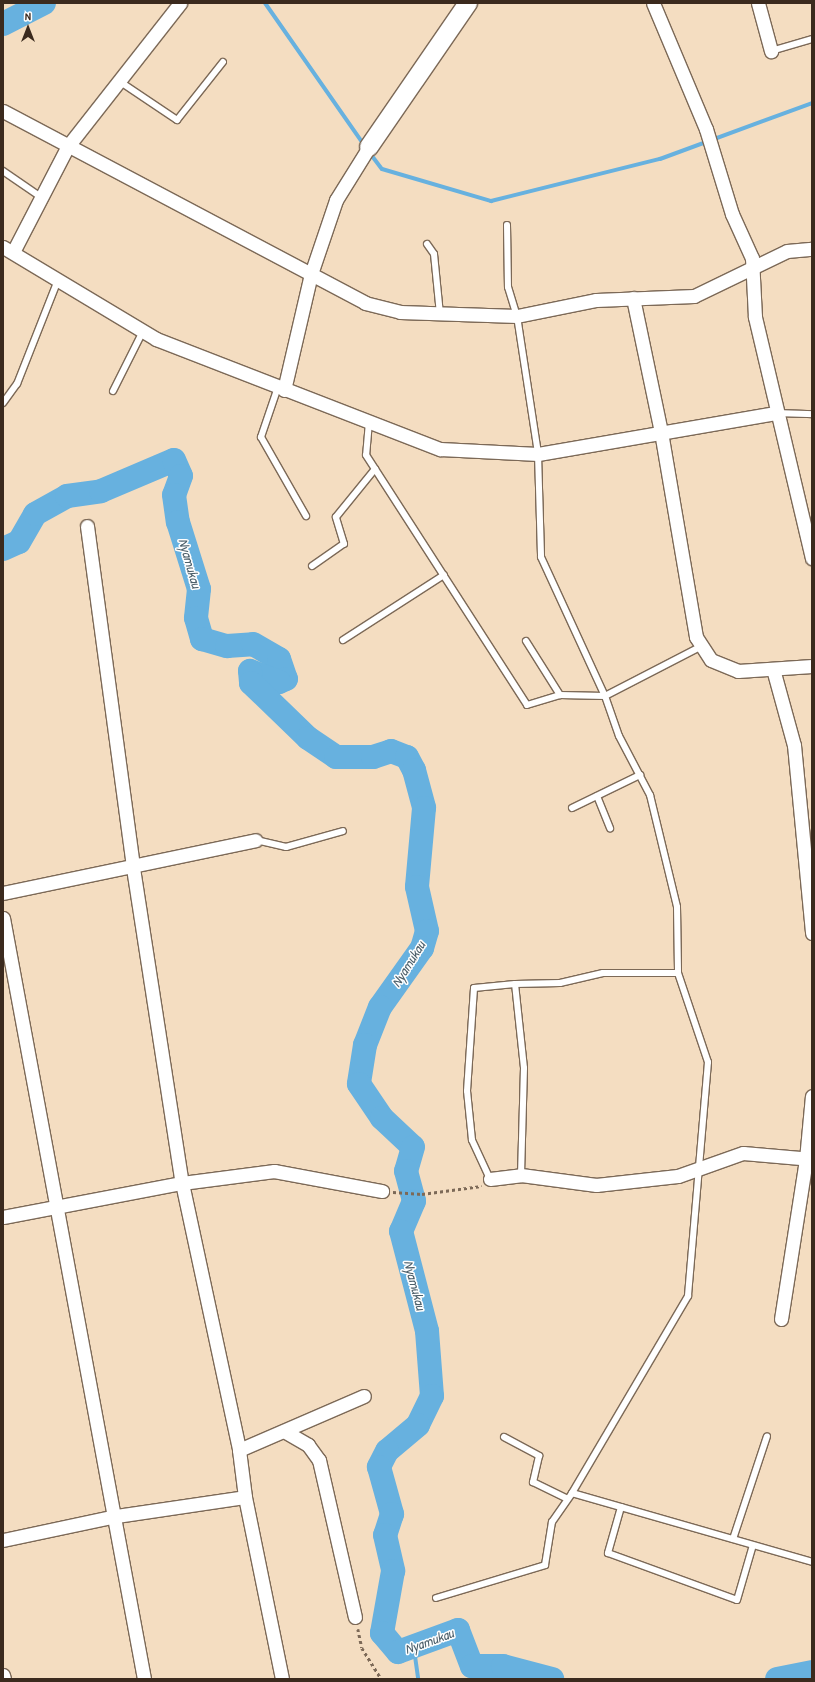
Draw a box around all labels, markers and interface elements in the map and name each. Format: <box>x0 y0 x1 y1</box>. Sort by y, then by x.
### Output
north arrow <box>8 8 48 48</box>
text: N <box>25 9 31 23</box>
water label: Nyamukau <box>175 536 205 590</box>
water label: Nyamukau <box>387 938 429 990</box>
water label: Nyamukau <box>400 1258 430 1312</box>
water label: Nyamukau <box>402 1624 456 1658</box>

